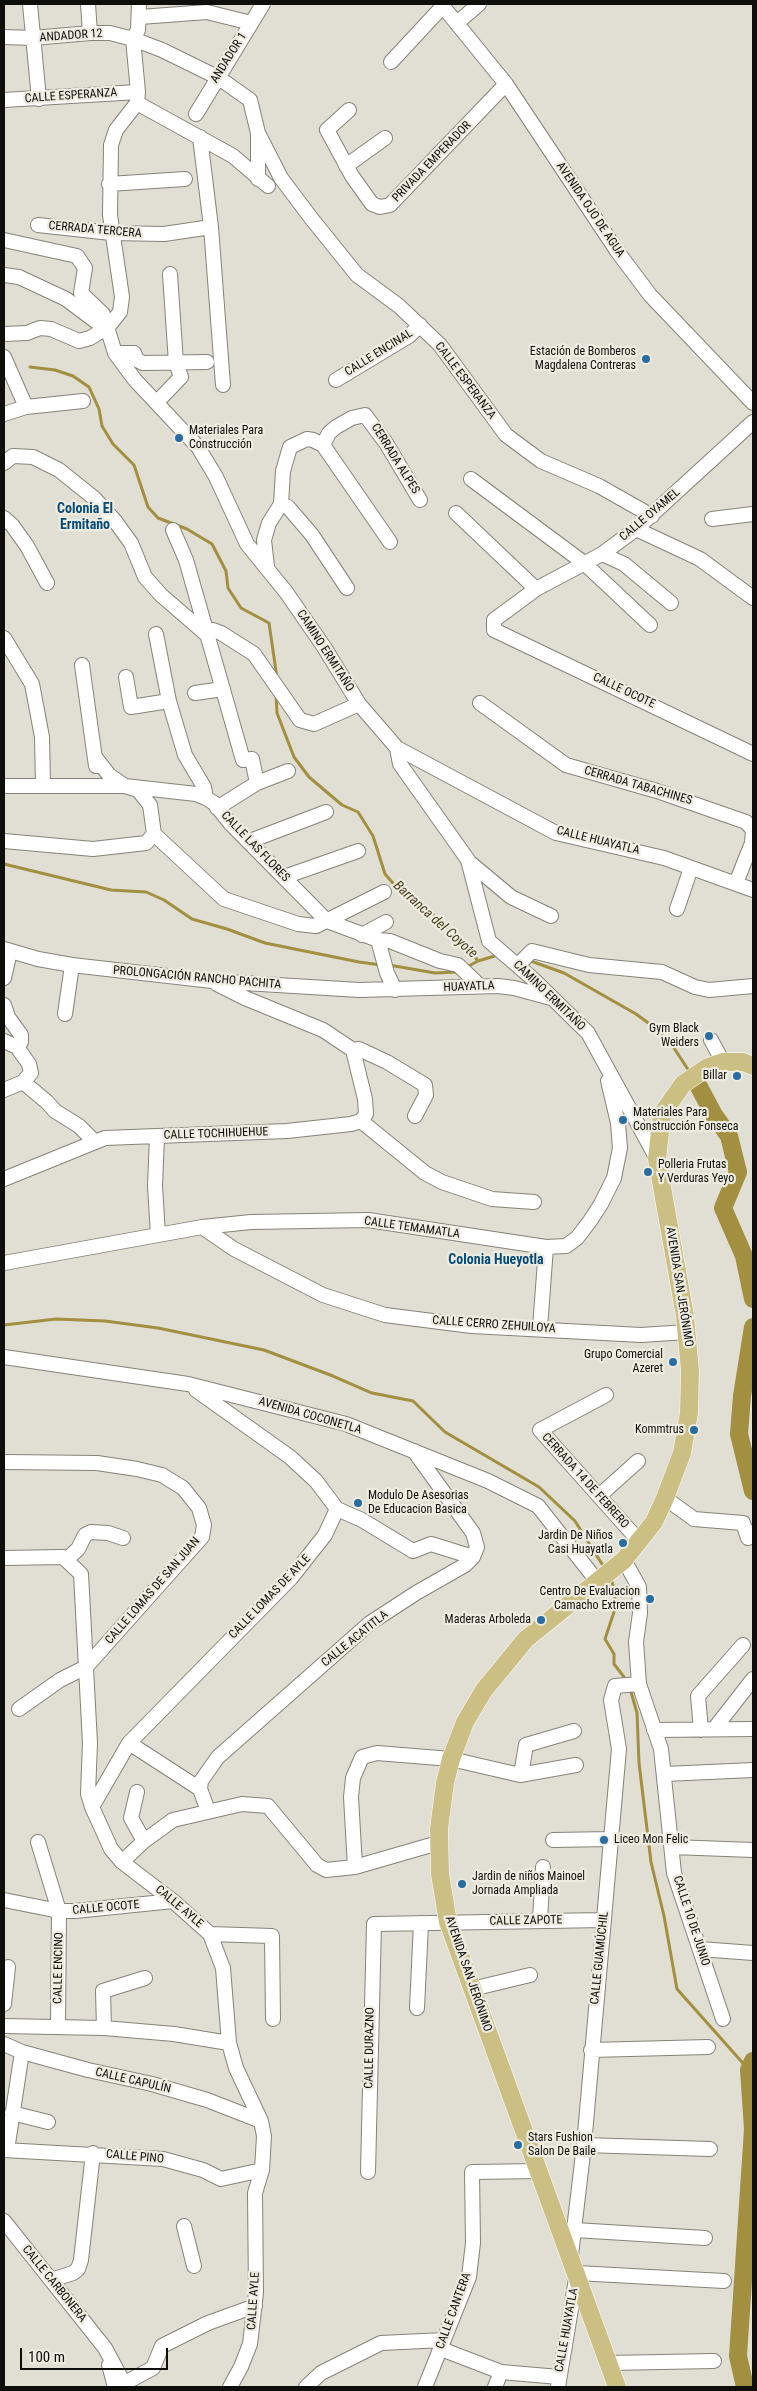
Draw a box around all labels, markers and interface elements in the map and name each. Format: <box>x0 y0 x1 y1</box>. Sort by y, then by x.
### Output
street label: ANDADOR 12 <box>39 27 103 45</box>
street label: ANDADOR 1 <box>208 30 250 86</box>
street label: CALLE ESPERANZA <box>24 86 118 106</box>
street label: PRIVADA EMPERADOR <box>390 119 474 205</box>
street label: AVENIDA OJO DE AGUA <box>553 160 627 260</box>
street label: CERRADA TERCERA <box>48 219 142 241</box>
street label: CALLE ENCINAL <box>342 326 416 380</box>
street label: CALLE ESPERANZA <box>431 340 499 422</box>
place label: Estación de Bomberos Magdalena Contreras <box>530 345 636 373</box>
marker: Estación de Bomberos Magdalena Contreras <box>640 353 652 365</box>
street label: CERRADA ALPES <box>368 421 422 497</box>
place label: Materiales Para Construcción <box>189 424 263 452</box>
marker: Materiales Para Construcción <box>173 432 185 444</box>
street label: CALLE OYAMEL <box>617 486 683 544</box>
district label: Colonia El Ermitaño <box>57 501 113 534</box>
street label: CAMINO ERMITAÑO <box>293 607 357 695</box>
street label: CALLE OCOTE <box>591 670 657 712</box>
street label: CERRADA TABACHINES <box>582 764 694 808</box>
street label: CALLE LAS FLORES <box>218 809 292 885</box>
street label: CALLE HUAYATLA <box>555 824 641 858</box>
water label: Barranca del Coyote <box>389 878 481 962</box>
street label: CAMINO ERMITAÑO <box>510 958 588 1034</box>
street label: PROLONGACIÓN RANCHO PACHITA <box>112 963 282 993</box>
street label: HUAYATLA <box>443 979 495 995</box>
place label: Gym Black Weiders <box>649 1022 699 1050</box>
marker: Gym Black Weiders <box>703 1030 715 1042</box>
place label: Billar <box>703 1069 727 1083</box>
marker: Billar <box>731 1070 743 1082</box>
place label: Materiales Para Construcción Fonseca <box>633 1106 738 1134</box>
marker: Materiales Para Construcción Fonseca <box>617 1114 629 1126</box>
street label: CALLE TOCHIHUEHUE <box>163 1125 269 1143</box>
place label: Polleria Frutas Y Verduras Yeyo <box>658 1158 734 1186</box>
marker: Polleria Frutas Y Verduras Yeyo <box>642 1166 654 1178</box>
street label: CALLE TEMAMATLA <box>363 1214 461 1242</box>
street label: AVENIDA SAN JERÓNIMO <box>662 1226 696 1348</box>
district label: Colonia Hueyotla <box>448 1252 544 1268</box>
street label: CALLE CERRO ZEHUILOYA <box>432 1314 556 1336</box>
place label: Grupo Comercial Azeret <box>584 1348 663 1376</box>
marker: Grupo Comercial Azeret <box>667 1356 679 1368</box>
street label: AVENIDA COCONETLA <box>257 1394 363 1438</box>
place label: Kommtrus <box>635 1423 684 1437</box>
marker: Kommtrus <box>688 1424 700 1436</box>
street label: CERRADA 14 DE FEBRERO <box>538 1430 632 1532</box>
place label: Modulo De Asesorias De Educacion Basica <box>368 1489 469 1517</box>
marker: Modulo De Asesorias De Educacion Basica <box>352 1497 364 1509</box>
place label: Jardin De Niños Casi Huayatla <box>538 1529 613 1557</box>
street label: CALLE LOMAS DE SAN JUAN <box>103 1535 203 1647</box>
marker: Jardin De Niños Casi Huayatla <box>617 1537 629 1549</box>
street label: CALLE LOMAS DE AYLE <box>226 1552 314 1642</box>
place label: Centro De Evaluacion Camacho Extreme <box>540 1585 640 1613</box>
marker: Centro De Evaluacion Camacho Extreme <box>644 1593 656 1605</box>
street label: CALLE ACATITLA <box>319 1608 391 1670</box>
place label: Maderas Arboleda <box>445 1613 531 1627</box>
marker: Maderas Arboleda <box>535 1614 547 1626</box>
place label: Liceo Mon Felic <box>614 1833 688 1847</box>
marker: Liceo Mon Felic <box>598 1834 610 1846</box>
place label: Jardin de niños Mainoel Jornada Ampliada <box>472 1870 585 1898</box>
street label: CALLE 10 DE JUNIO <box>670 1874 712 1968</box>
marker: Jardin de niños Mainoel Jornada Ampliada <box>456 1878 468 1890</box>
street label: CALLE AYLE <box>152 1883 206 1931</box>
street label: CALLE OCOTE <box>72 1898 140 1918</box>
street label: CALLE GUAMÚCHIL <box>588 1911 612 2005</box>
street label: CALLE ZAPOTE <box>489 1913 563 1929</box>
street label: AVENIDA SAN JERÓNIMO <box>441 1914 495 2034</box>
street label: CALLE ENCINO <box>51 1932 67 2004</box>
street label: CALLE DURAZNO <box>362 2007 378 2089</box>
street label: CALLE CAPULÍN <box>94 2065 172 2097</box>
place label: Stars Fushion Salon De Baile <box>528 2131 596 2159</box>
marker: Stars Fushion Salon De Baile <box>512 2139 524 2151</box>
street label: CALLE PINO <box>105 2147 165 2167</box>
street label: CALLE CARBONERA <box>19 2243 89 2325</box>
street label: CALLE AYLE <box>245 2271 263 2331</box>
street label: CALLE CANTERA <box>433 2271 475 2351</box>
street label: CALLE HUAYATLA <box>553 2287 581 2373</box>
scale bar <box>22 2338 170 2370</box>
text: 100 m <box>28 2348 65 2366</box>

